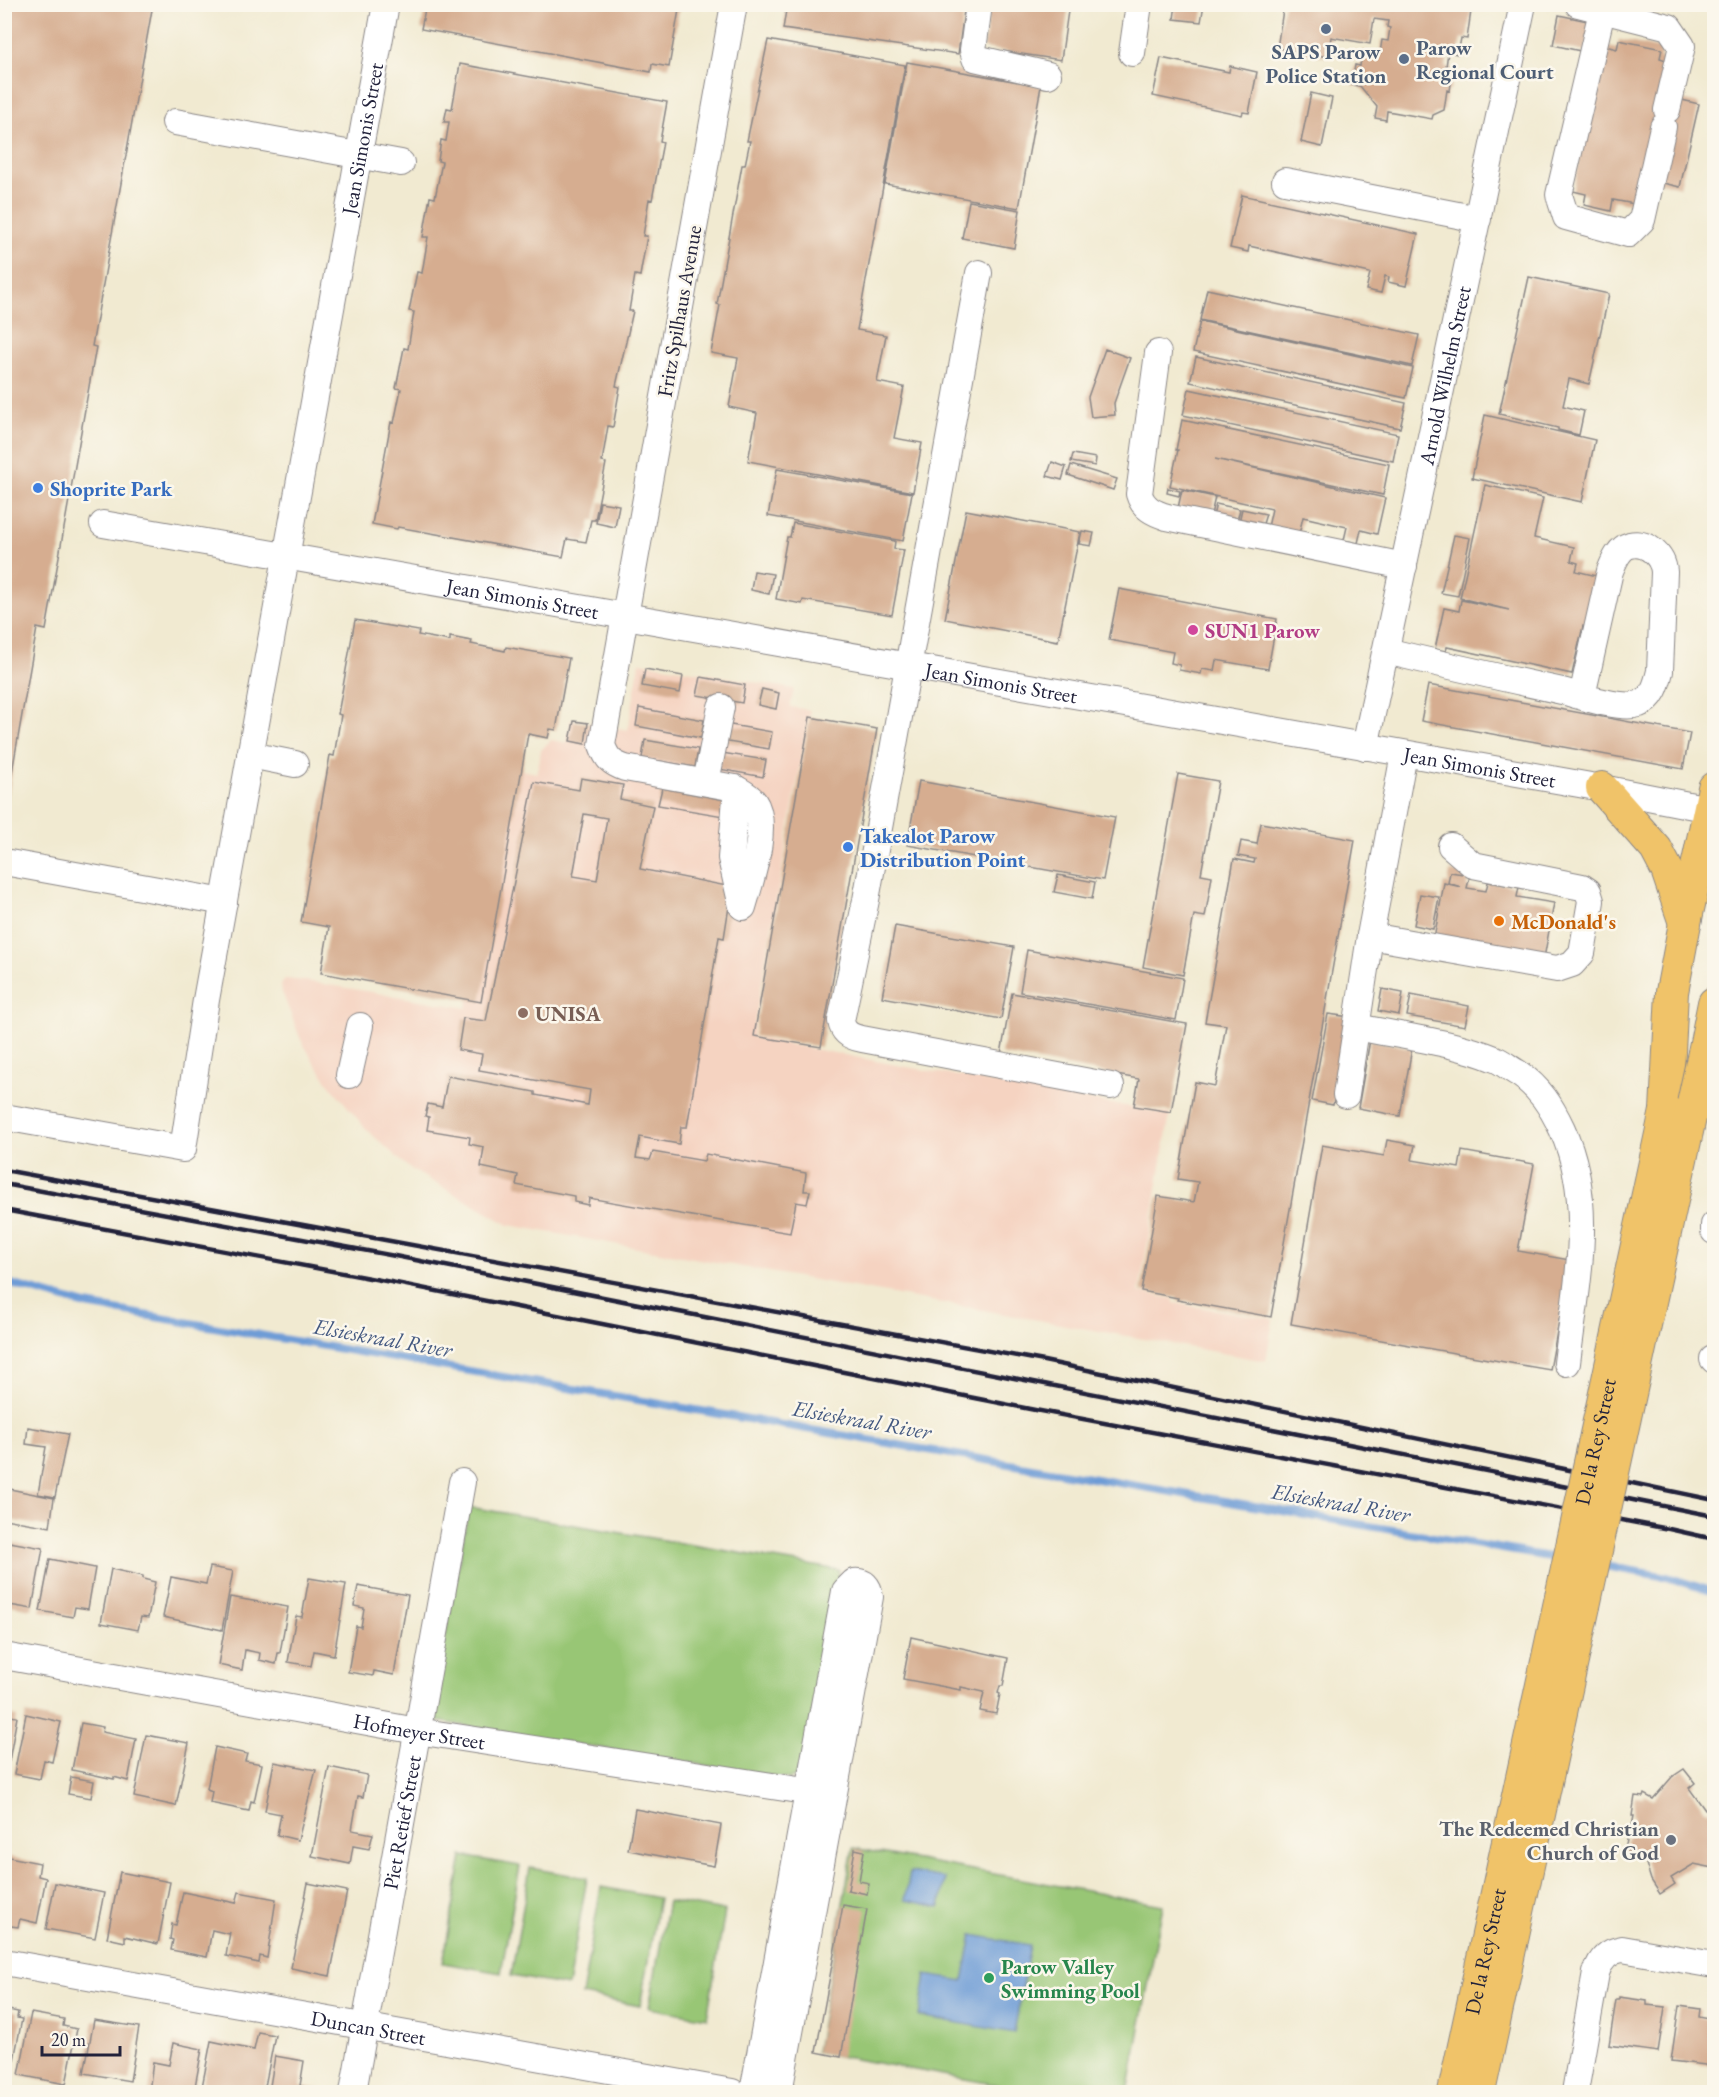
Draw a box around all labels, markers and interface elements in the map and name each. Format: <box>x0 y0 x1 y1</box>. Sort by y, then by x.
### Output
marker: SAPS Parow Police Station <box>1319 22 1333 36</box>
place label: Parow Regional Court <box>1416 34 1554 85</box>
place label: SAPS Parow Police Station <box>1266 38 1387 89</box>
marker: Parow Regional Court <box>1397 52 1411 66</box>
street label: Jean Simonis Street <box>334 60 389 219</box>
street label: Fritz Spilhaus Avenue <box>651 223 707 399</box>
street label: Arnold Wilhelm Street <box>1412 283 1476 468</box>
place label: Shoprite Park <box>50 475 173 502</box>
marker: Shoprite Park <box>31 481 45 495</box>
street label: Jean Simonis Street <box>442 571 601 625</box>
place label: SUN1 Parow <box>1205 617 1320 644</box>
marker: SUN1 Parow <box>1186 623 1200 637</box>
street label: Jean Simonis Street <box>921 655 1080 709</box>
street label: Jean Simonis Street <box>1400 739 1558 793</box>
place label: Takealot Parow Distribution Point <box>860 822 1025 873</box>
marker: Takealot Parow Distribution Point <box>841 840 855 854</box>
place label: McDonald's <box>1511 908 1616 935</box>
marker: McDonald's <box>1492 914 1506 928</box>
place label: UNISA <box>535 1000 602 1027</box>
marker: UNISA <box>516 1006 530 1020</box>
water label: Elsieskraal River <box>311 1311 456 1365</box>
street label: De la Rey Street <box>1568 1375 1621 1507</box>
water label: Elsieskraal River <box>790 1393 935 1447</box>
water label: Elsieskraal River <box>1269 1476 1414 1530</box>
street label: Hofmeyer Street <box>351 1706 487 1755</box>
street label: Piet Retief Street <box>376 1753 427 1892</box>
place label: The Redeemed Christian Church of God <box>1439 1815 1659 1866</box>
marker: The Redeemed Christian Church of God <box>1664 1833 1678 1847</box>
street label: De la Rey Street <box>1458 1885 1511 2017</box>
place label: Parow Valley Swimming Pool <box>1001 1953 1140 2004</box>
marker: Parow Valley Swimming Pool <box>982 1971 996 1985</box>
street label: Duncan Street <box>309 2004 428 2051</box>
scale bar <box>42 2019 120 2057</box>
text: 20 m <box>51 2028 86 2051</box>

